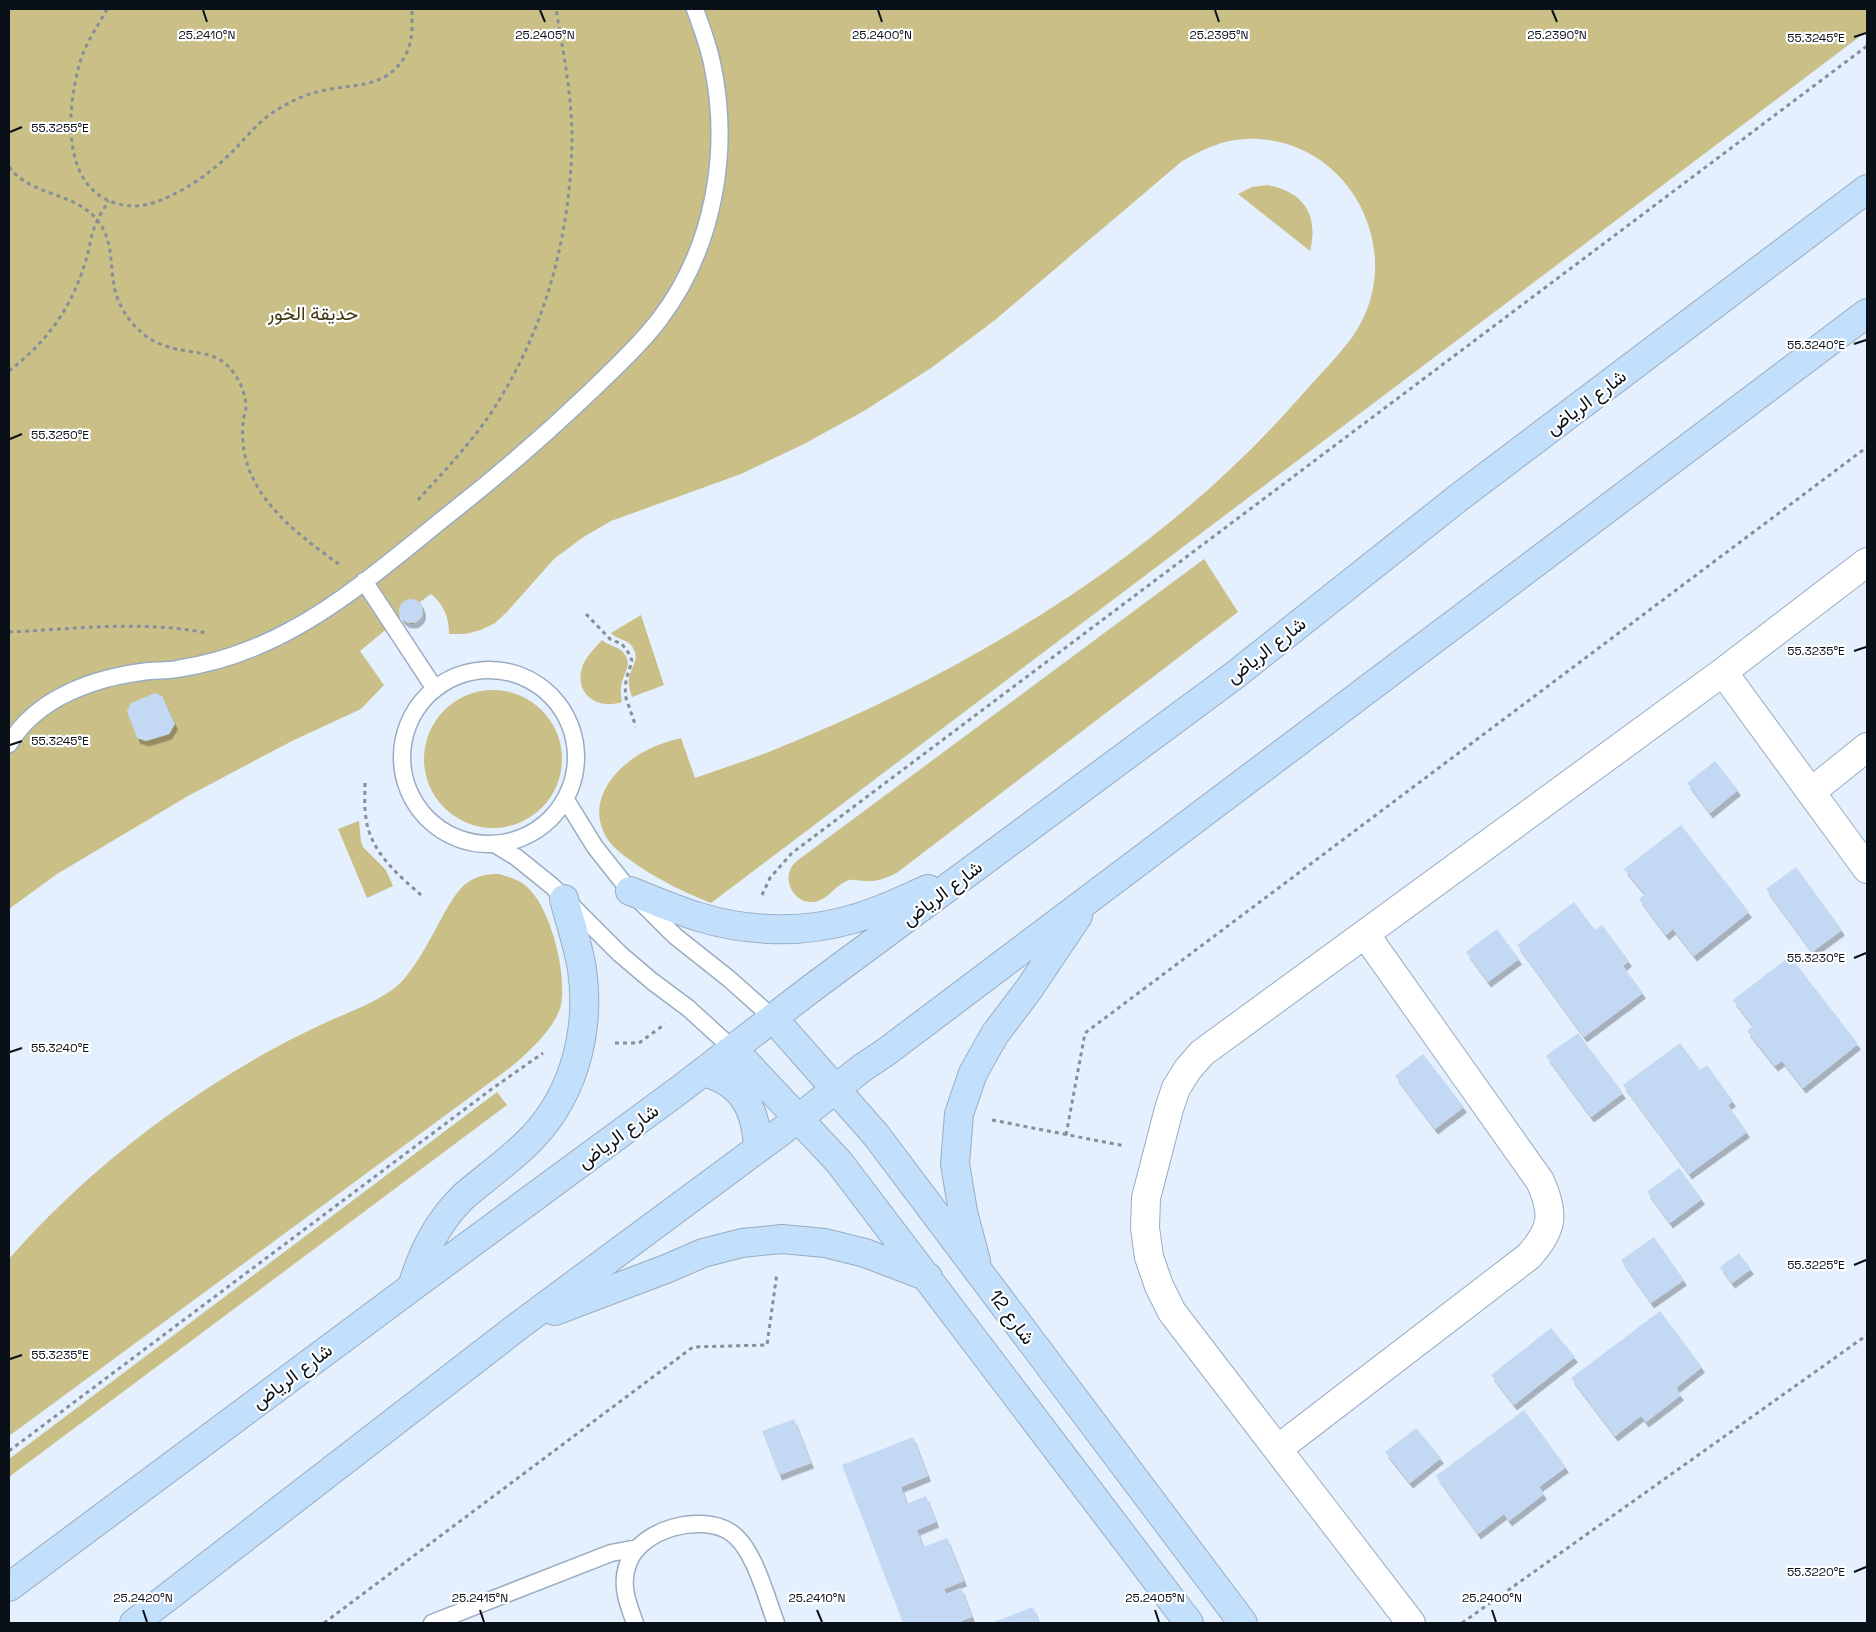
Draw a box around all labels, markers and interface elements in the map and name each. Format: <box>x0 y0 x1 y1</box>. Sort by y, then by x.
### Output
text: 25.2410°N <box>179 27 235 43</box>
text: 25.2405°N <box>515 27 575 43</box>
text: 25.2400°N <box>852 27 912 43</box>
text: 25.2395°N <box>1190 27 1248 43</box>
text: 25.2390°N <box>1527 27 1587 43</box>
text: 55.3245°E <box>1787 30 1845 46</box>
text: 55.3255°E <box>31 120 89 136</box>
park label: حديقة الخور <box>267 301 358 326</box>
text: 55.3240°E <box>1787 337 1845 353</box>
street label: شارع الرياض <box>1541 363 1631 441</box>
text: 55.3250°E <box>31 427 89 443</box>
street label: شارع الرياض <box>1221 611 1311 689</box>
text: 55.3235°E <box>1787 643 1845 659</box>
text: 55.3245°E <box>31 733 89 749</box>
street label: شارع الرياض <box>897 854 987 932</box>
text: 55.3230°E <box>1787 950 1845 966</box>
text: 55.3240°E <box>31 1040 89 1056</box>
street label: شارع الرياض <box>572 1098 664 1174</box>
text: 55.3225°E <box>1787 1257 1845 1273</box>
street label: شارع 12 <box>983 1285 1041 1349</box>
street label: شارع الرياض <box>247 1337 337 1415</box>
text: 55.3235°E <box>31 1347 89 1363</box>
text: 55.3220°E <box>1787 1564 1845 1580</box>
text: 25.2420°N <box>113 1590 173 1606</box>
text: 25.2415°N <box>452 1590 508 1606</box>
text: 25.2410°N <box>789 1590 845 1606</box>
text: 25.2405°N <box>1125 1590 1185 1606</box>
text: 25.2400°N <box>1462 1590 1522 1606</box>

